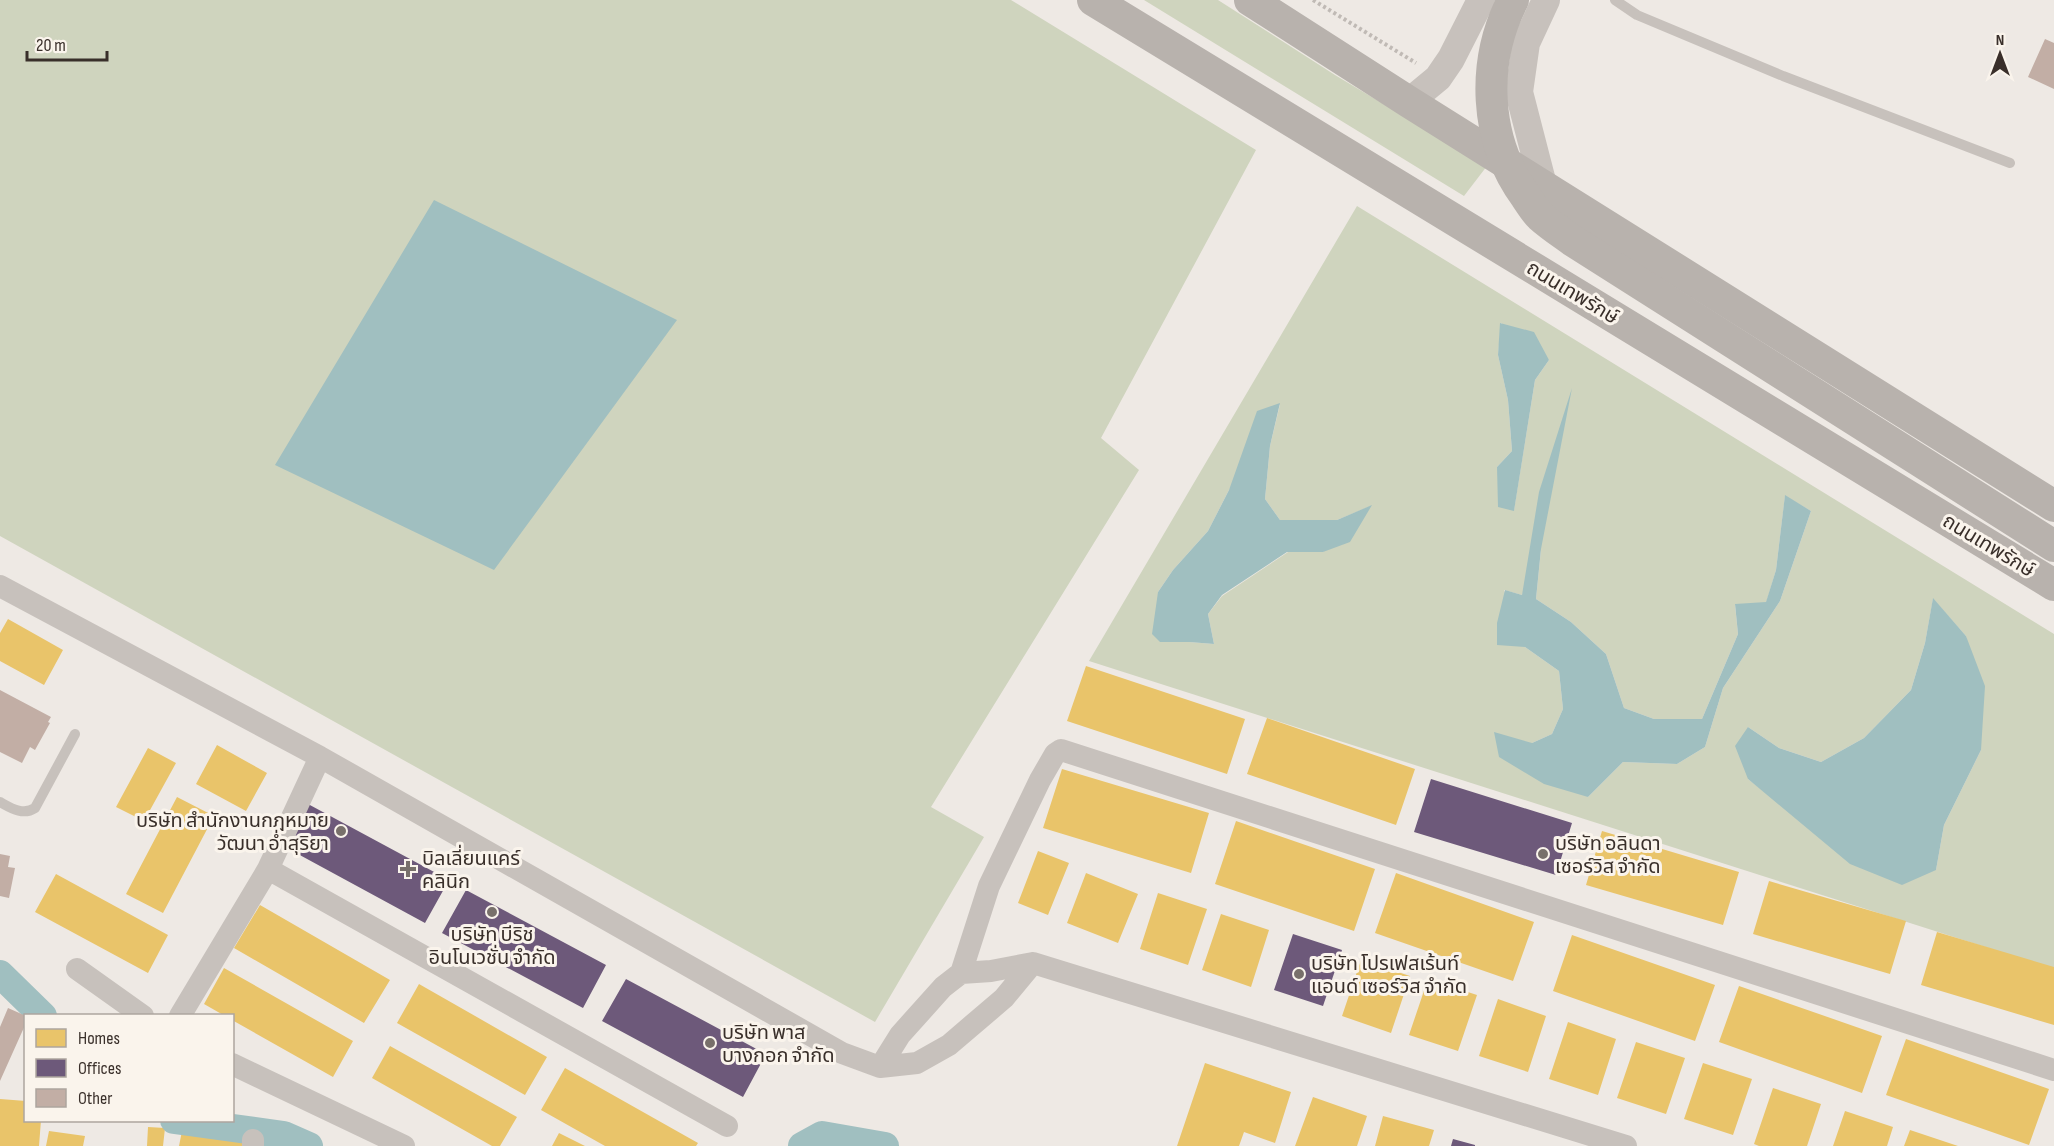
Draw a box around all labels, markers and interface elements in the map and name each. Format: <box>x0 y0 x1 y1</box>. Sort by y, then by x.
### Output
scale bar <box>27 24 106 62</box>
north arrow <box>1970 24 2030 84</box>
text: N <box>1996 31 2004 50</box>
text: 20 m <box>36 35 66 56</box>
street label: ถนนเทพรักษ์ <box>1522 256 1623 330</box>
street label: ถนนเทพรักษ์ <box>1938 509 2039 583</box>
place label: บริษัท สำนักงานกฎหมาย วัฒนา อ่ำสุริยา <box>136 809 329 856</box>
marker: บริษัท สำนักงานกฎหมาย วัฒนา อ่ำสุริยา <box>334 824 348 838</box>
place label: บริษัท อลินดา เซอร์วิส จำกัด <box>1555 832 1661 879</box>
place label: บิลเลี่ยนแคร์ คลินิก <box>422 844 521 894</box>
marker: บริษัท อลินดา เซอร์วิส จำกัด <box>1536 847 1550 861</box>
marker: บิลเลี่ยนแคร์ คลินิก <box>399 860 417 878</box>
marker: บริษัท บีริช อินโนเวชั่น จำกัด <box>485 905 499 919</box>
place label: บริษัท บีริช อินโนเวชั่น จำกัด <box>428 923 556 970</box>
place label: บริษัท โปรเฟสเร้นท์ แอนด์ เซอร์วิส จำกัด <box>1311 952 1467 999</box>
marker: บริษัท โปรเฟสเร้นท์ แอนด์ เซอร์วิส จำกัด <box>1292 967 1306 981</box>
legend <box>24 1014 234 1122</box>
place label: บริษัท พาส บางกอก จำกัด <box>722 1021 835 1068</box>
text: Homes <box>78 1028 120 1049</box>
marker: บริษัท พาส บางกอก จำกัด <box>703 1036 717 1050</box>
text: Offices <box>78 1058 121 1079</box>
text: Other <box>78 1088 112 1109</box>

